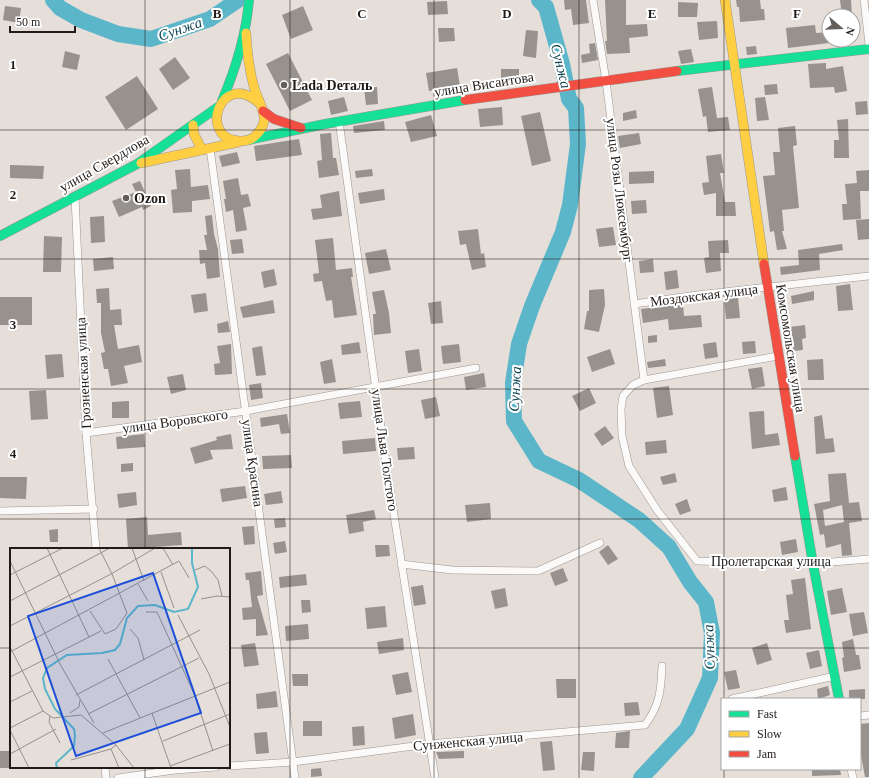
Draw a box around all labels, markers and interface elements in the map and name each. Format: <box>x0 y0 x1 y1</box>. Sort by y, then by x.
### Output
text: B <box>213 6 222 21</box>
text: C <box>357 6 367 21</box>
text: D <box>502 6 512 21</box>
text: E <box>648 6 656 21</box>
text: F <box>793 6 801 21</box>
scale bar <box>10 8 75 34</box>
north arrow <box>821 8 861 48</box>
water label: Сунжа <box>156 14 204 44</box>
text: 50 m <box>16 15 41 29</box>
text: N <box>843 26 857 37</box>
water label: Сунжа <box>548 42 574 90</box>
text: 1 <box>10 57 16 72</box>
street label: улица Висаитова <box>433 69 536 100</box>
place label: Lada Dеталь <box>292 78 373 93</box>
marker: Lada Dеталь <box>279 80 289 90</box>
street label: улица Розы Люксембург <box>603 117 636 263</box>
street label: улица Свердлова <box>57 131 152 195</box>
text: 2 <box>10 187 16 202</box>
place label: Ozon <box>134 191 166 206</box>
marker: Ozon <box>121 193 131 203</box>
street label: Моздокская улица <box>649 281 760 310</box>
street label: Комсомольская улица <box>773 283 808 414</box>
street label: Грозненская улица <box>73 316 94 429</box>
text: 3 <box>10 317 17 332</box>
water label: Сунжа <box>506 366 524 412</box>
street label: улица Льва Толстого <box>369 388 400 512</box>
street label: улица Воровского <box>121 407 229 436</box>
street label: улица Красина <box>239 418 266 508</box>
text: 4 <box>10 446 17 461</box>
inset map <box>10 548 230 768</box>
street label: Пролетарская улица <box>711 554 832 569</box>
water label: Сунжа <box>700 624 718 670</box>
legend <box>721 698 861 770</box>
text: Fast <box>757 707 778 721</box>
text: Slow <box>757 727 782 741</box>
street label: Сунженская улица <box>412 729 524 754</box>
text: Jam <box>757 747 777 761</box>

